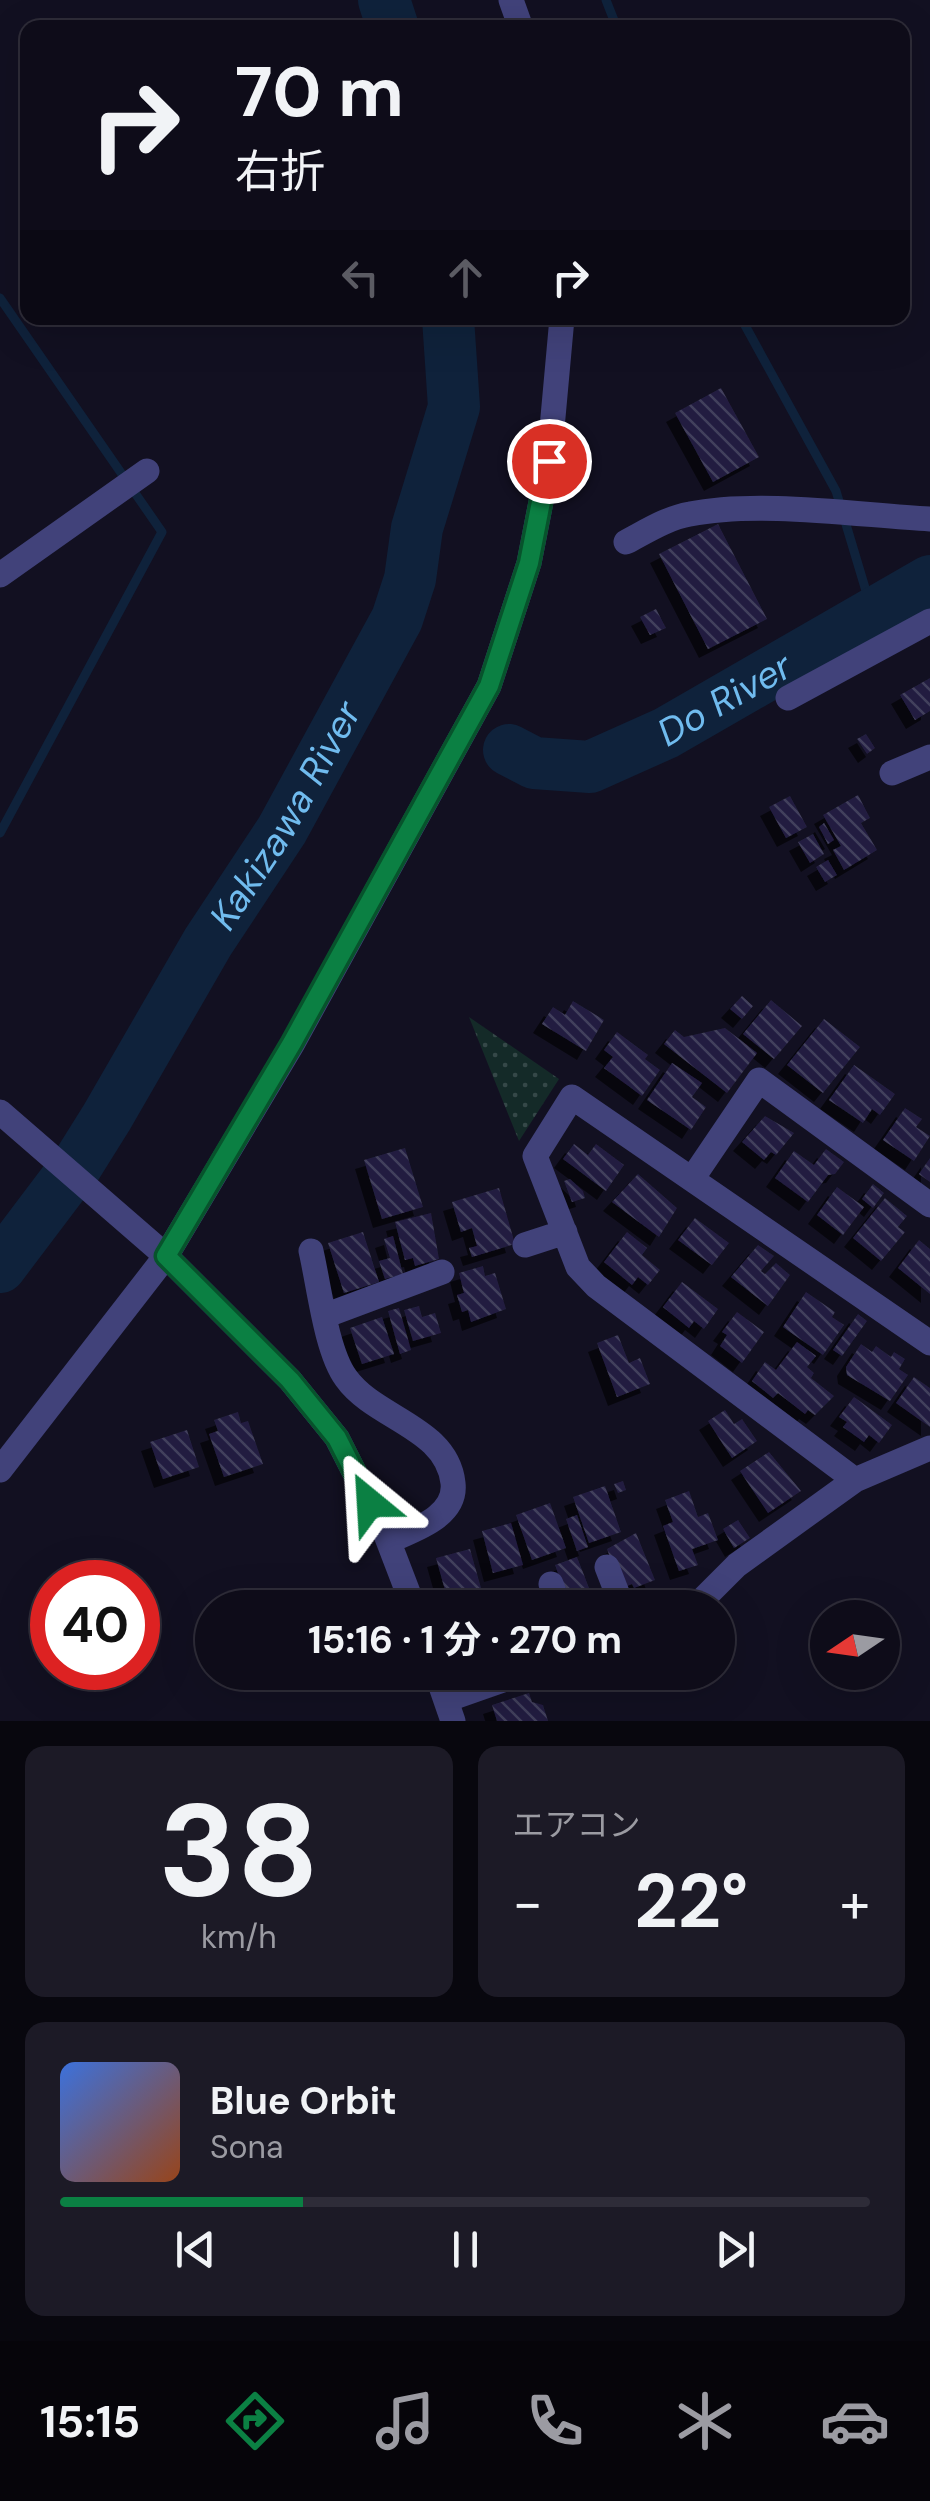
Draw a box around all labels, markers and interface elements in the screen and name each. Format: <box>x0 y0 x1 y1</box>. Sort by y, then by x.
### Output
text: 70 m <box>235 47 404 138</box>
icon: right <box>70 60 200 190</box>
text: 右折 <box>235 142 325 201</box>
icon: left <box>333 250 388 305</box>
icon: ahead <box>438 250 493 305</box>
icon: right <box>543 250 598 305</box>
pin <box>507 419 592 504</box>
icon: arrive <box>522 434 577 489</box>
water label: Do River <box>648 641 801 758</box>
water label: Kakizawa River <box>198 692 373 939</box>
position arrow <box>318 1451 422 1555</box>
speed limit sign: 40 <box>30 1560 160 1690</box>
north arrow <box>810 1600 900 1690</box>
map controls <box>810 1600 900 1690</box>
text: 15:16 · 1 分 · 270 m <box>308 1615 622 1665</box>
text: 38 <box>158 1766 319 1935</box>
text: エアコン <box>513 1804 641 1846</box>
text: 22° <box>634 1853 748 1950</box>
text: − <box>513 1867 543 1939</box>
text: + <box>840 1867 870 1939</box>
text: km/h <box>201 1916 277 1958</box>
text: Blue Orbit <box>210 2076 397 2126</box>
text: Sona <box>210 2126 283 2168</box>
icon: previous <box>168 2222 223 2277</box>
icon: pause <box>438 2222 493 2277</box>
icon: next <box>708 2222 763 2277</box>
icon: directions <box>220 2386 290 2456</box>
icon: music <box>370 2386 440 2456</box>
icon: phone <box>520 2386 590 2456</box>
icon: climate <box>670 2386 740 2456</box>
icon: car <box>820 2386 890 2456</box>
text: 15:15 <box>40 2392 140 2451</box>

